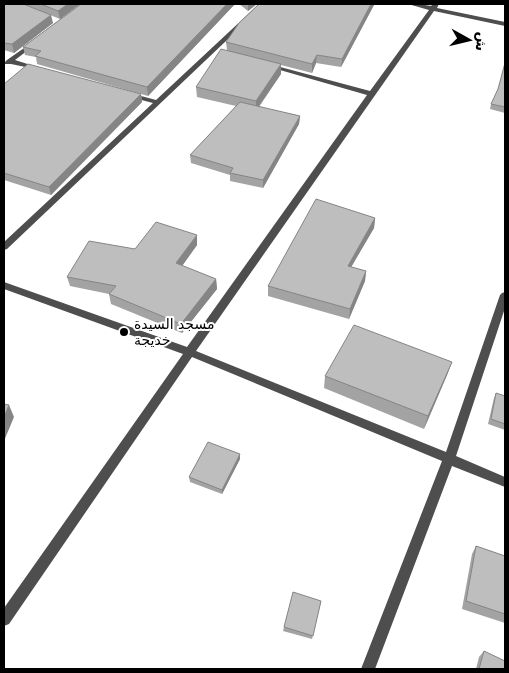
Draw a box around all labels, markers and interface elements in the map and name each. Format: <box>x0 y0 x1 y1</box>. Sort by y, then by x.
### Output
north arrow <box>444 15 494 65</box>
text: ش <box>473 31 491 52</box>
place label: مسجد السيدة خديجة <box>134 316 214 348</box>
marker: مسجد السيدة خديجة <box>118 326 130 338</box>

